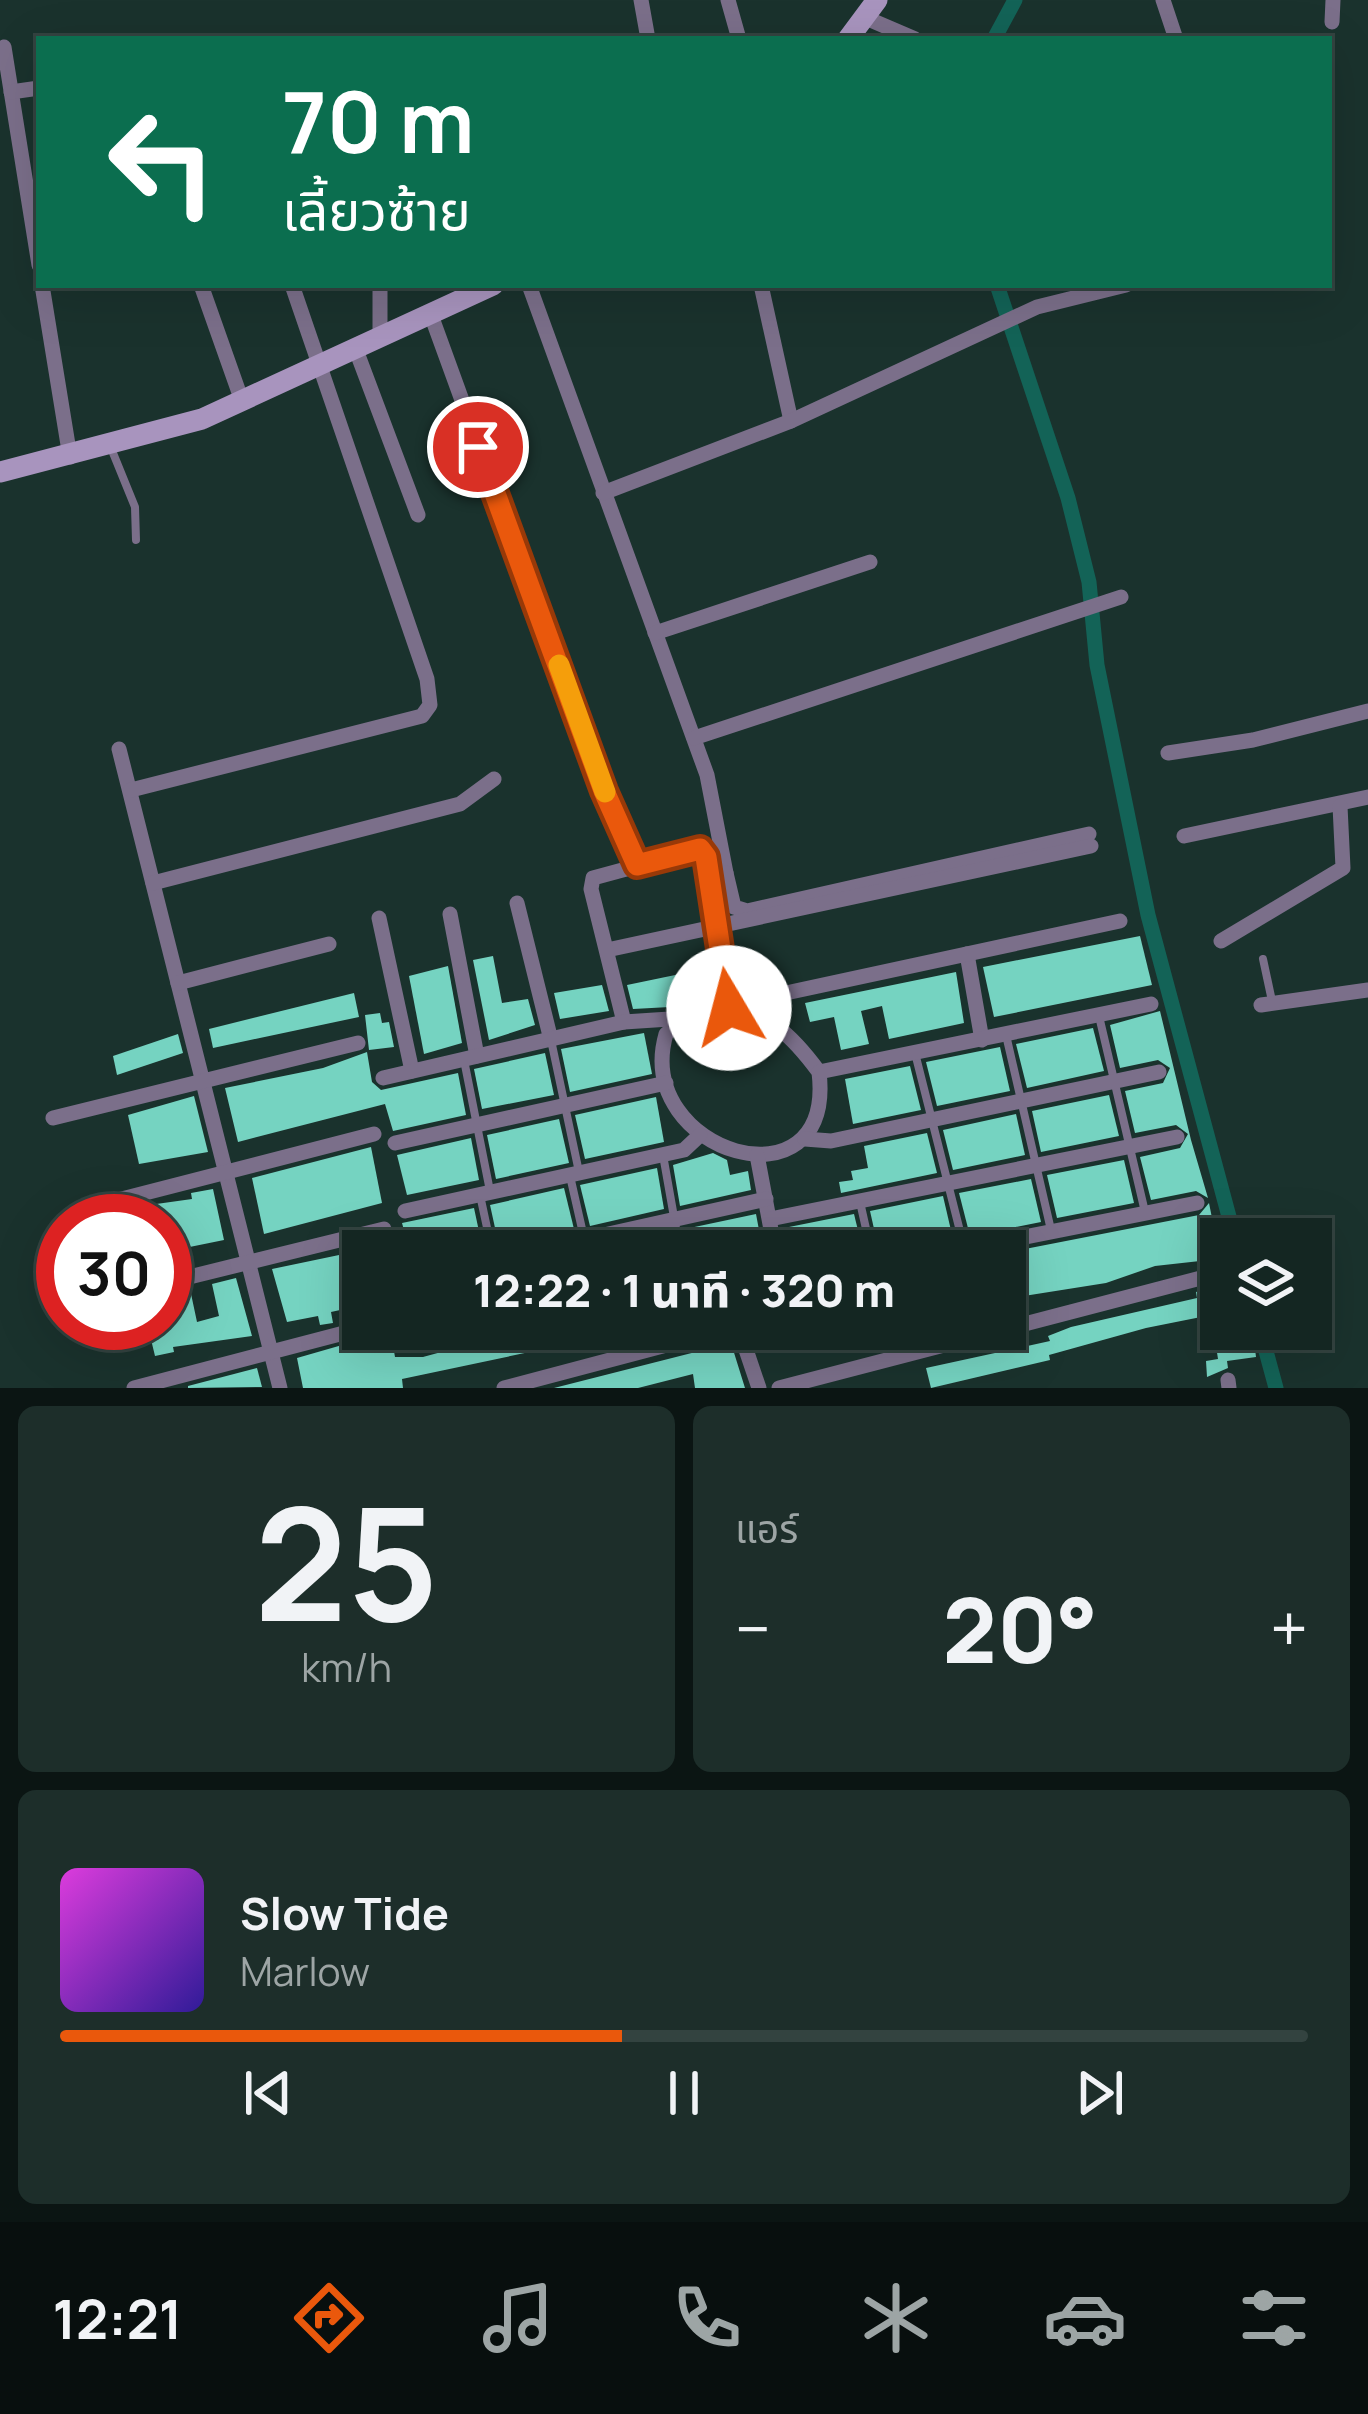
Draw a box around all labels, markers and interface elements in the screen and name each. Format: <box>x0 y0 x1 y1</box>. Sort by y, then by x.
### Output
text: 70 m <box>282 63 474 178</box>
icon: left <box>84 84 240 240</box>
text: เลี้ยวซ้าย <box>282 172 471 246</box>
pin <box>427 396 529 498</box>
icon: arrive <box>445 414 511 480</box>
position arrow <box>666 945 792 1071</box>
speed limit sign: 30 <box>36 1194 192 1350</box>
map controls <box>1200 1218 1332 1350</box>
button: layers <box>1200 1218 1332 1350</box>
text: 12:22 · 1 นาที · 320 m <box>473 1259 895 1321</box>
text: 25 <box>254 1455 439 1668</box>
text: แอร์ <box>735 1501 798 1555</box>
text: 20° <box>943 1567 1098 1690</box>
text: − <box>735 1583 771 1673</box>
text: + <box>1270 1583 1308 1673</box>
text: km/h <box>301 1640 392 1694</box>
text: Slow Tide <box>240 1882 449 1944</box>
text: Marlow <box>240 1944 370 1998</box>
icon: previous <box>235 2060 301 2126</box>
icon: pause <box>651 2060 717 2126</box>
icon: next <box>1067 2060 1133 2126</box>
icon: directions <box>287 2276 371 2360</box>
icon: music <box>476 2276 560 2360</box>
icon: phone <box>665 2276 749 2360</box>
icon: climate <box>854 2276 938 2360</box>
icon: car <box>1043 2276 1127 2360</box>
icon: filters <box>1232 2276 1316 2360</box>
text: 12:21 <box>52 2281 183 2355</box>

